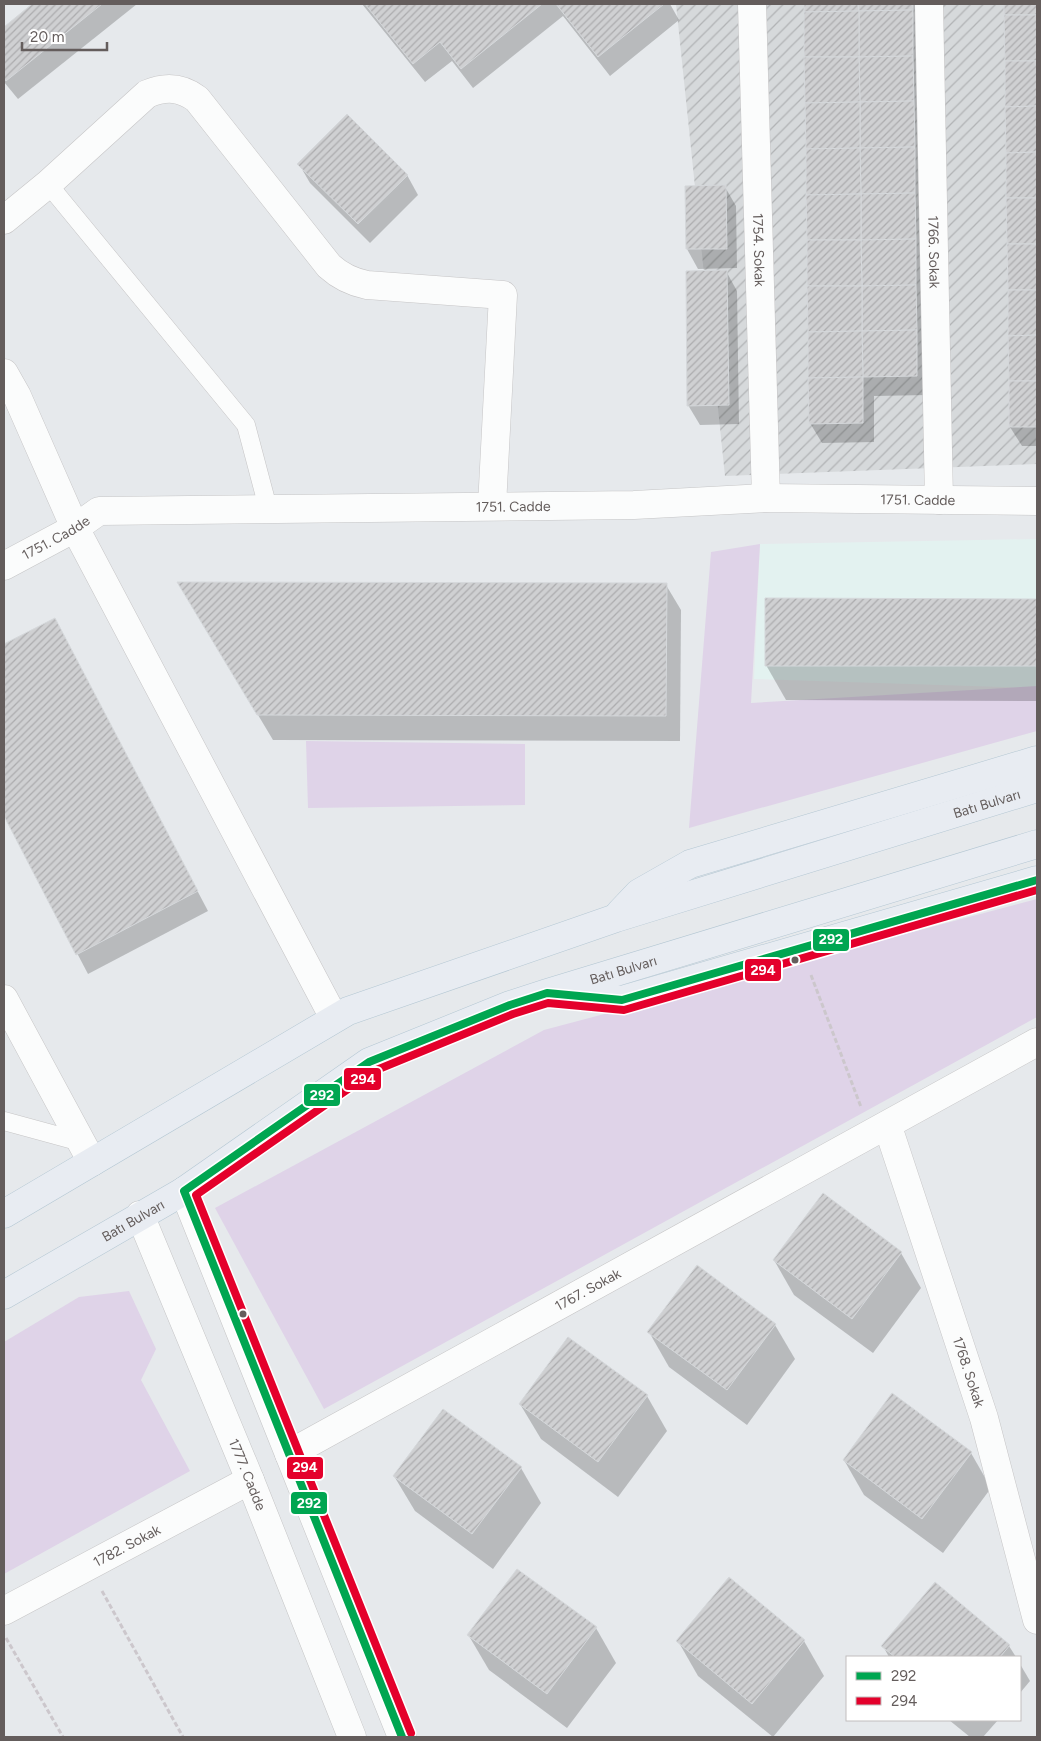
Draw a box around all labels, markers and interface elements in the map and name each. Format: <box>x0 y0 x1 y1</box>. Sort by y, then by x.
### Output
scale bar <box>22 20 108 52</box>
text: 20 m <box>30 28 64 46</box>
street label: 1754. Sokak <box>749 213 769 287</box>
street label: 1766. Sokak <box>925 215 943 289</box>
street label: 1751. Cadde <box>880 491 956 509</box>
street label: 1751. Cadde <box>475 497 551 515</box>
street label: 1751. Cadde <box>19 512 93 563</box>
street label: Batı Bulvarı <box>951 785 1022 822</box>
line badge: 292 <box>812 928 850 952</box>
text: 292 <box>819 931 843 948</box>
street label: Batı Bulvarı <box>587 952 659 988</box>
unlabelled marker <box>790 955 800 965</box>
line badge: 294 <box>744 958 782 982</box>
text: 294 <box>750 962 776 979</box>
line badge: 294 <box>343 1067 382 1091</box>
text: 294 <box>350 1071 376 1088</box>
line badge: 292 <box>303 1083 341 1107</box>
text: 292 <box>310 1087 334 1104</box>
street label: Batı Bulvarı <box>99 1196 167 1245</box>
street label: 1767. Sokak <box>552 1264 624 1314</box>
unlabelled marker <box>238 1309 248 1319</box>
street label: 1768. Sokak <box>949 1334 988 1410</box>
street label: 1777. Cadde <box>225 1436 270 1513</box>
line badge: 294 <box>286 1456 324 1480</box>
text: 294 <box>292 1459 318 1476</box>
line badge: 292 <box>290 1491 328 1515</box>
text: 292 <box>297 1495 321 1512</box>
street label: 1782. Sokak <box>90 1521 163 1570</box>
legend <box>846 1656 1021 1721</box>
text: 292 <box>891 1667 916 1685</box>
text: 294 <box>891 1692 917 1710</box>

